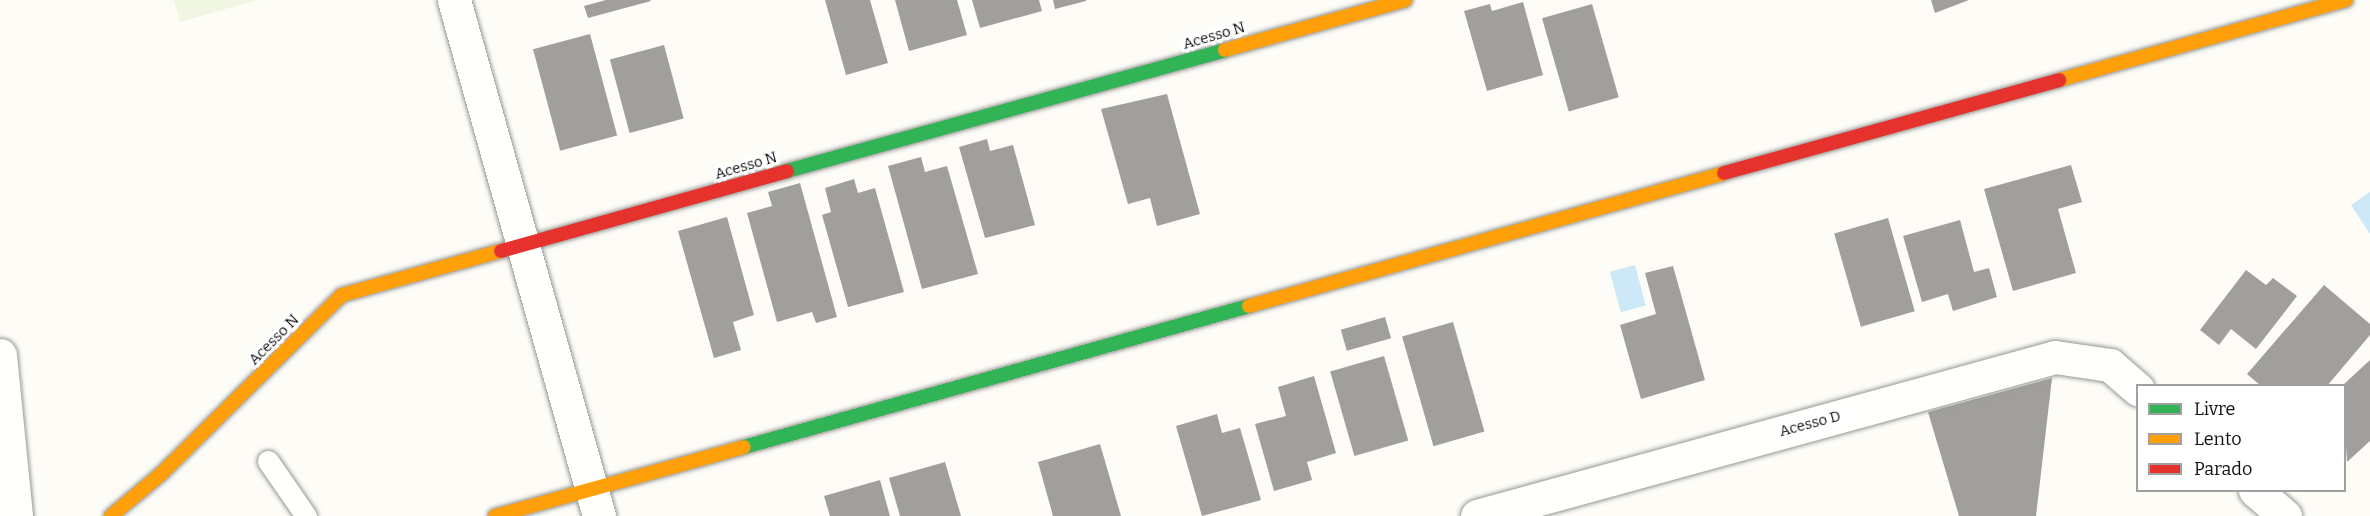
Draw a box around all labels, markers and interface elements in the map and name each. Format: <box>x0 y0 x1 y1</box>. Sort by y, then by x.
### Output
street label: Acesso N <box>1181 19 1247 53</box>
street label: Acesso N <box>713 149 779 183</box>
street label: Acesso N <box>245 311 303 369</box>
legend <box>2136 384 2346 492</box>
text: Livre <box>2194 398 2235 420</box>
street label: Acesso D <box>1777 407 1843 441</box>
text: Lento <box>2194 428 2242 450</box>
text: Parado <box>2194 458 2252 480</box>

